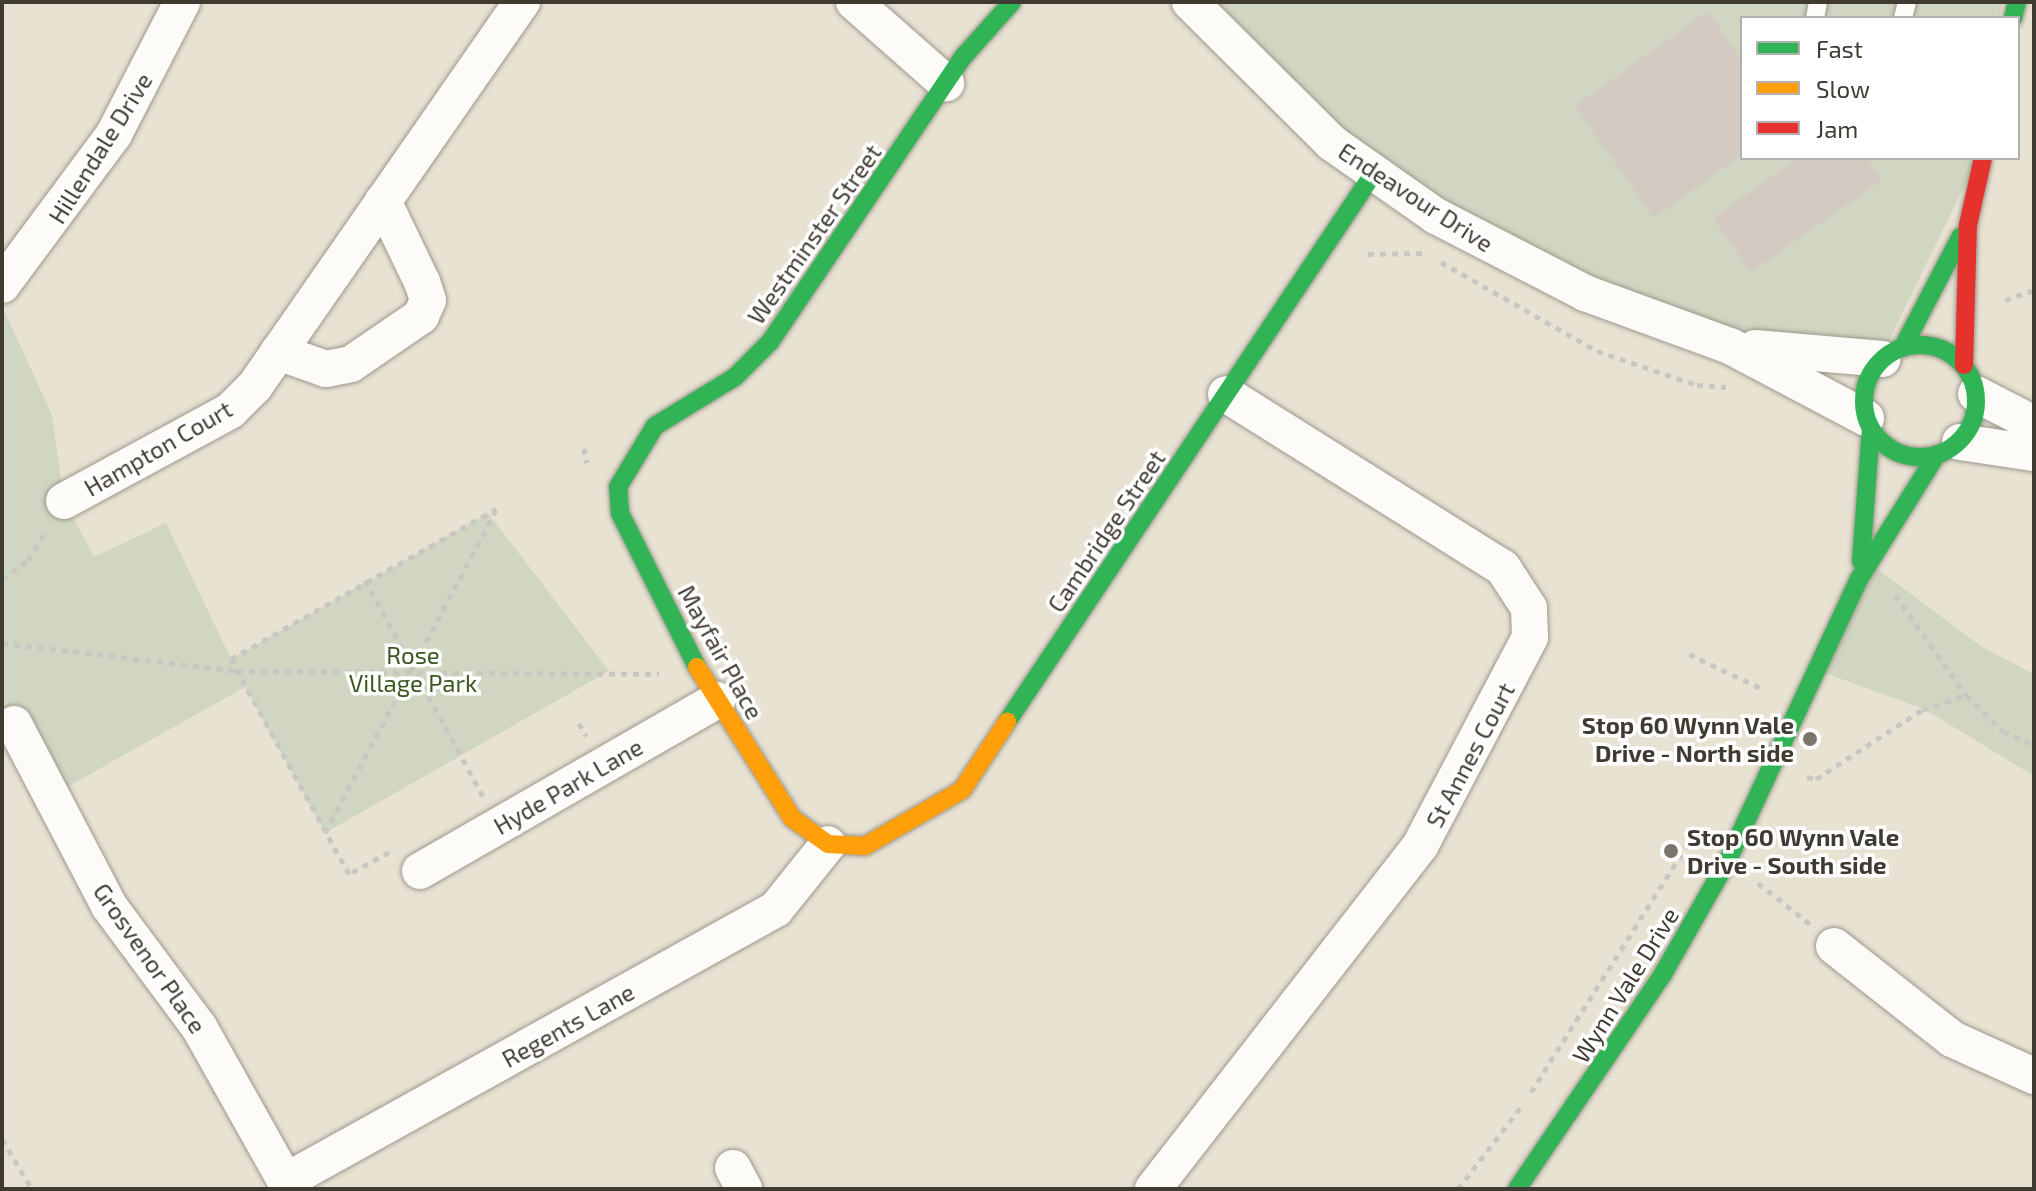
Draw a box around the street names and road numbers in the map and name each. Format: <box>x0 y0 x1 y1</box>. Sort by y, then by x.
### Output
street label: Hillendale Drive <box>42 67 158 229</box>
street label: Endeavour Drive <box>1333 136 1499 258</box>
street label: Westminster Street <box>741 138 887 330</box>
street label: Hampton Court <box>79 394 237 502</box>
street label: Cambridge Street <box>1041 445 1171 617</box>
street label: Mayfair Place <box>672 580 770 724</box>
street label: St Annes Court <box>1420 677 1520 833</box>
street label: Hyde Park Lane <box>488 732 648 840</box>
street label: Grosvenor Place <box>87 877 213 1039</box>
street label: Wynn Vale Drive <box>1566 902 1684 1068</box>
street label: Regents Lane <box>497 977 639 1073</box>

